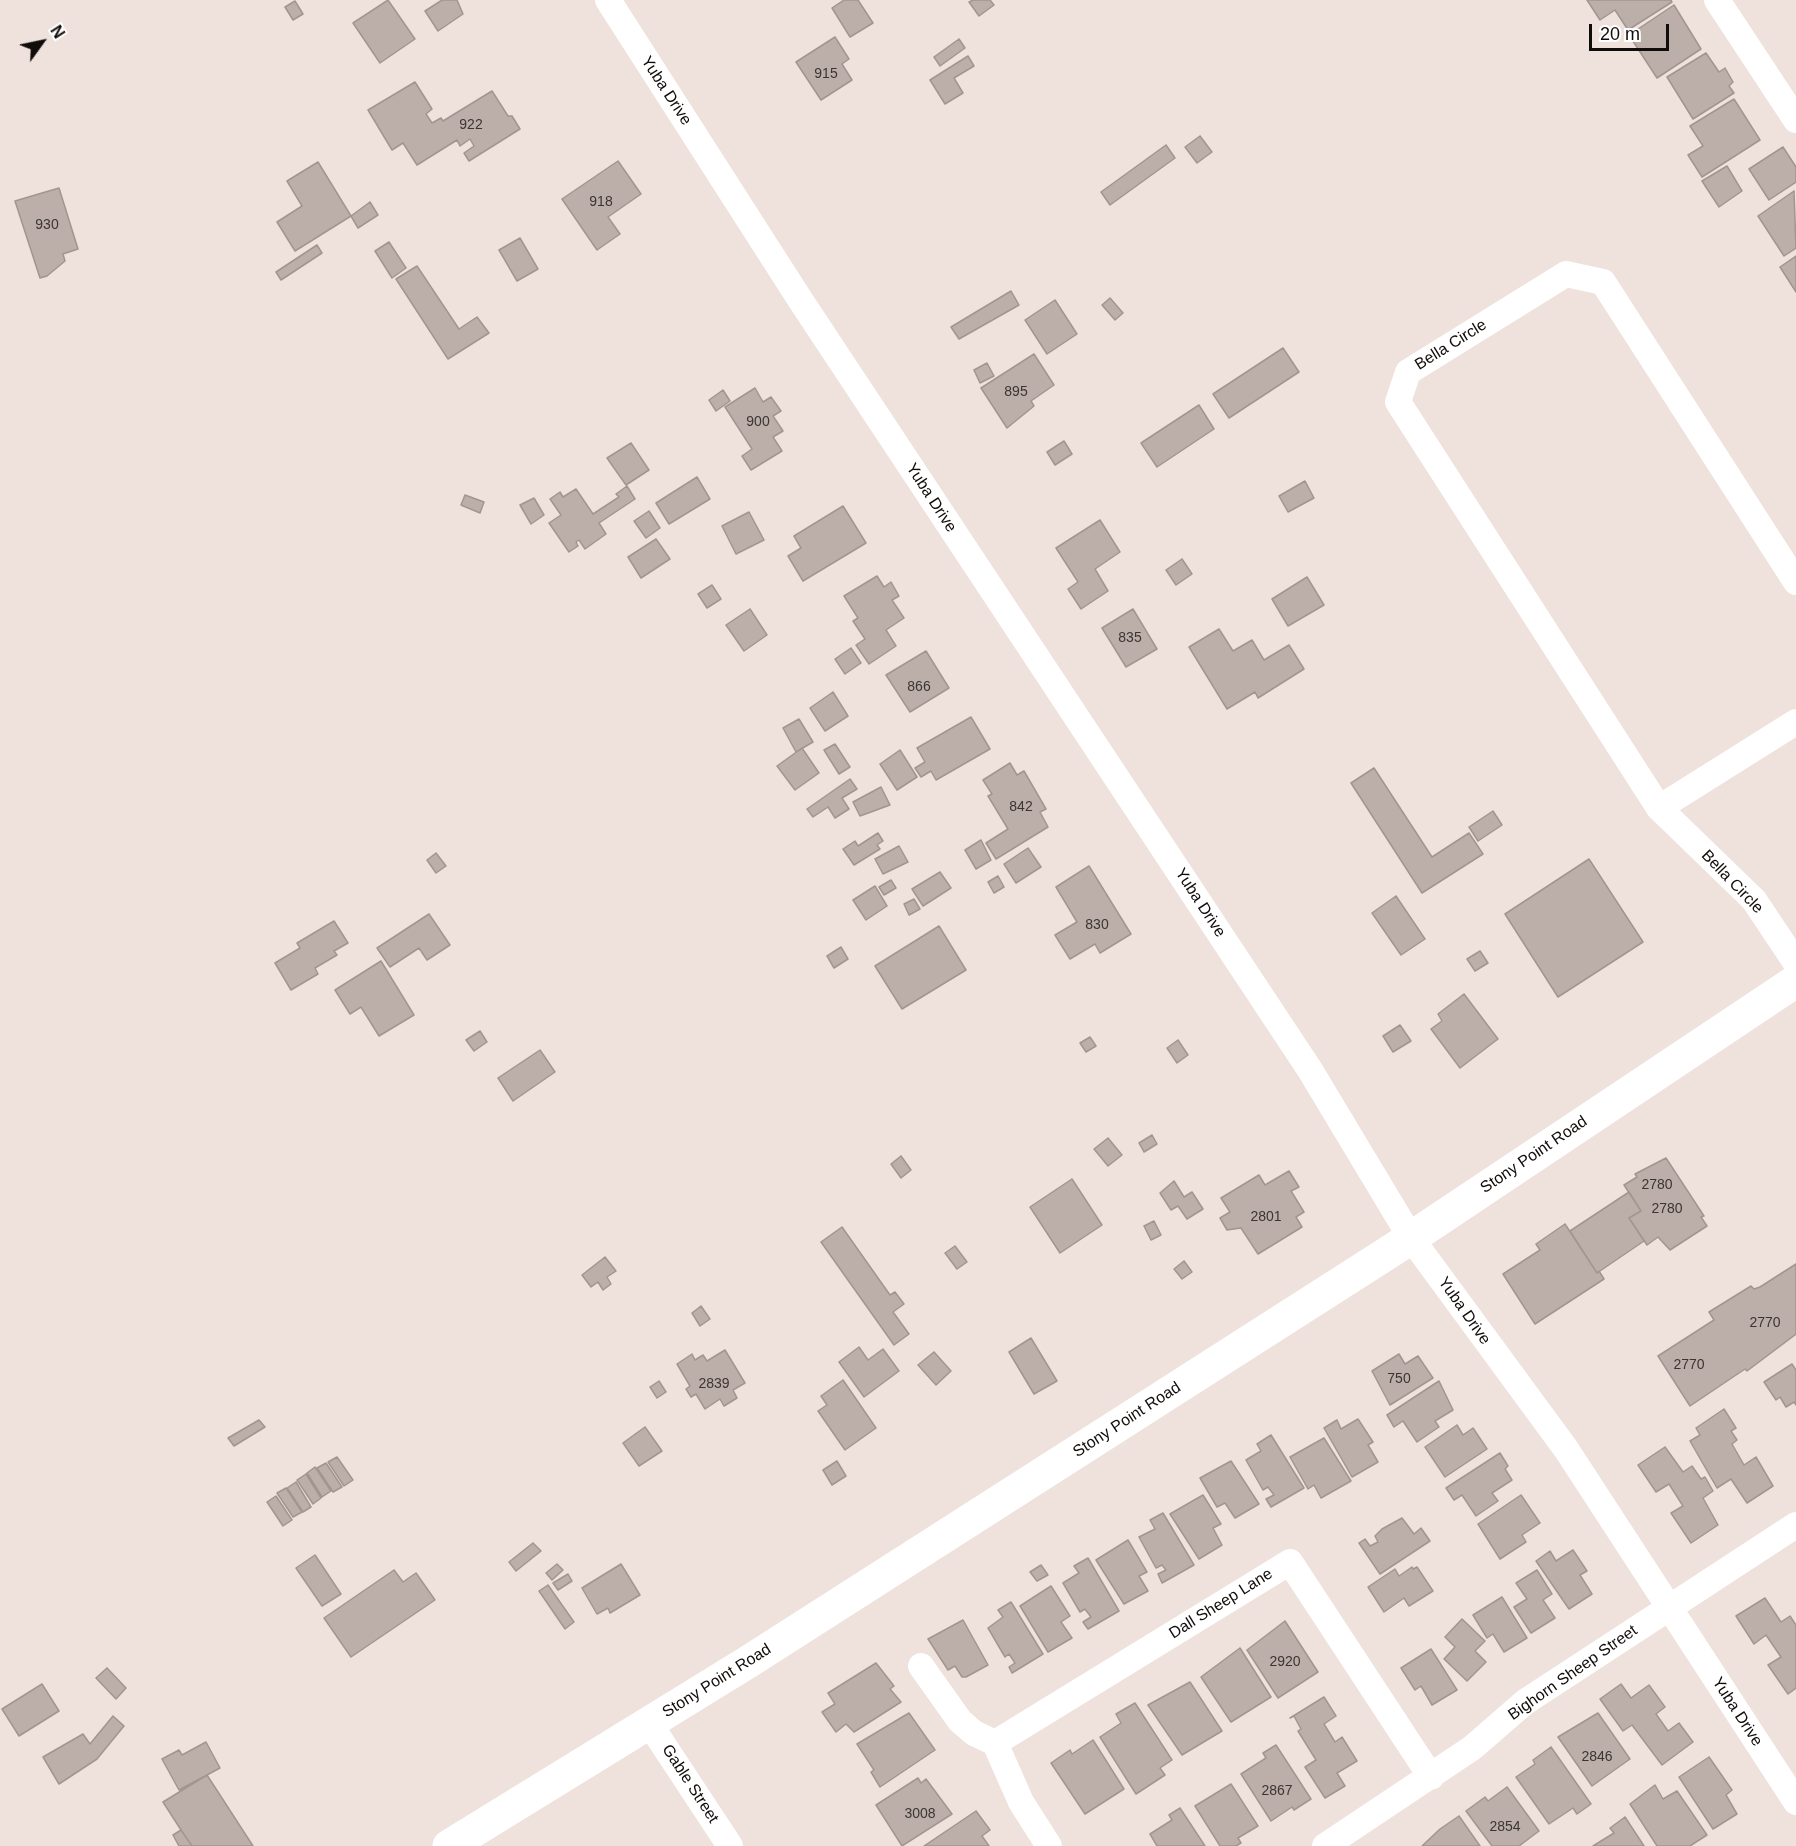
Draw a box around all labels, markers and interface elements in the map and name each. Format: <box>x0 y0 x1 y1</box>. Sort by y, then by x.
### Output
north arrow <box>12 12 72 72</box>
scale bar <box>1592 12 1672 50</box>
text: N <box>47 22 68 41</box>
text: 20 m <box>1600 24 1640 44</box>
street label: Yuba Drive <box>637 53 695 129</box>
house number: 915 <box>814 66 838 82</box>
house number: 922 <box>459 117 483 133</box>
house number: 918 <box>589 194 613 210</box>
house number: 930 <box>35 217 59 233</box>
street label: Bella Circle <box>1412 315 1490 375</box>
house number: 895 <box>1004 384 1028 400</box>
house number: 900 <box>746 414 770 430</box>
street label: Yuba Drive <box>902 460 960 536</box>
house number: 835 <box>1118 630 1142 646</box>
house number: 866 <box>907 679 931 695</box>
house number: 842 <box>1009 799 1033 815</box>
street label: Bella Circle <box>1697 846 1767 918</box>
street label: Yuba Drive <box>1171 865 1229 941</box>
house number: 830 <box>1085 917 1109 933</box>
street label: Stony Point Road <box>1477 1112 1591 1198</box>
house number: 2780 <box>1641 1177 1673 1193</box>
house number: 2780 <box>1651 1201 1683 1217</box>
house number: 2801 <box>1250 1209 1282 1225</box>
street label: Yuba Drive <box>1434 1273 1494 1349</box>
house number: 2770 <box>1749 1315 1781 1331</box>
house number: 2770 <box>1673 1357 1705 1373</box>
house number: 750 <box>1387 1371 1411 1387</box>
house number: 2839 <box>698 1376 730 1392</box>
street label: Stony Point Road <box>1070 1378 1184 1462</box>
street label: Dall Sheep Lane <box>1166 1565 1276 1643</box>
street label: Bighorn Sheep Street <box>1505 1621 1641 1725</box>
street label: Stony Point Road <box>659 1640 775 1722</box>
house number: 2920 <box>1269 1654 1301 1670</box>
street label: Yuba Drive <box>1708 1674 1766 1750</box>
street label: Gable Street <box>657 1741 723 1827</box>
house number: 2846 <box>1581 1749 1613 1765</box>
house number: 2867 <box>1261 1783 1293 1799</box>
house number: 3008 <box>904 1806 936 1822</box>
house number: 2854 <box>1489 1819 1521 1835</box>

